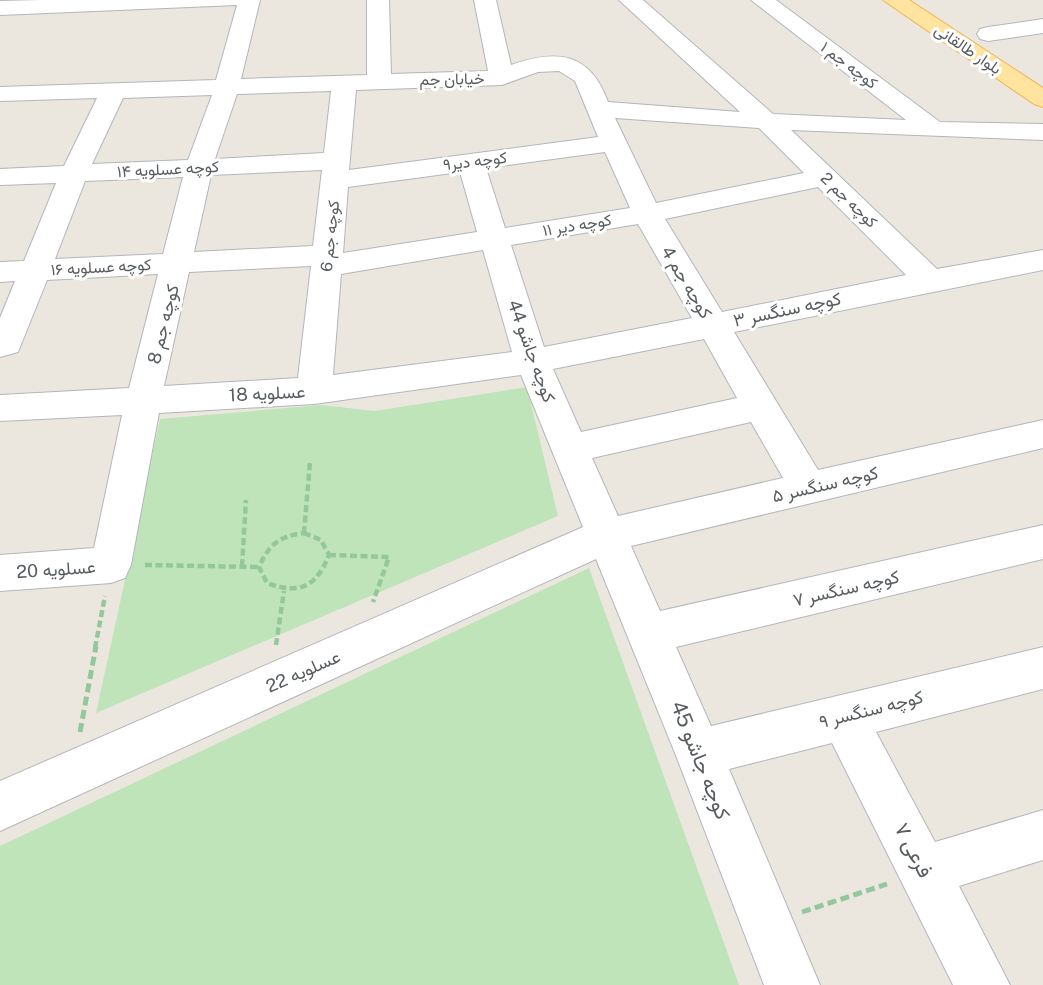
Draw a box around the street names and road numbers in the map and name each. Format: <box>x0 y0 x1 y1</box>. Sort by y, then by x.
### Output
street label: بلوار طالقانی <box>930 20 1005 79</box>
street label: کوچه جم ۱ <box>816 37 881 94</box>
street label: خیابان جم <box>419 69 485 90</box>
street label: کوچه دیر۹ <box>442 148 508 176</box>
street label: کوچه عسلویه ۱۴ <box>117 157 220 183</box>
street label: کوچه جم 2 <box>815 168 881 233</box>
street label: کوچه جم 6 <box>317 199 345 273</box>
street label: کوچه دیر ۱۱ <box>541 210 613 242</box>
street label: کوچه جم 4 <box>655 242 717 323</box>
street label: کوچه عسلویه ۱۶ <box>50 255 152 281</box>
street label: کوچه جم 8 <box>143 282 185 366</box>
street label: کوچه سنگسر ۳ <box>731 287 843 333</box>
street label: کوچه جاشو 44 <box>502 297 560 406</box>
street label: عسلویه 18 <box>228 381 306 406</box>
street label: کوچه سنگسر ۵ <box>770 462 881 508</box>
street label: عسلویه 20 <box>16 556 96 583</box>
street label: کوچه سنگسر ۷ <box>791 566 902 612</box>
street label: عسلویه 22 <box>263 645 344 698</box>
street label: کوچه سنگسر ۹ <box>817 686 926 734</box>
street label: کوچه جاشو 45 <box>664 697 736 824</box>
street label: فرعی ۷ <box>889 818 938 882</box>

